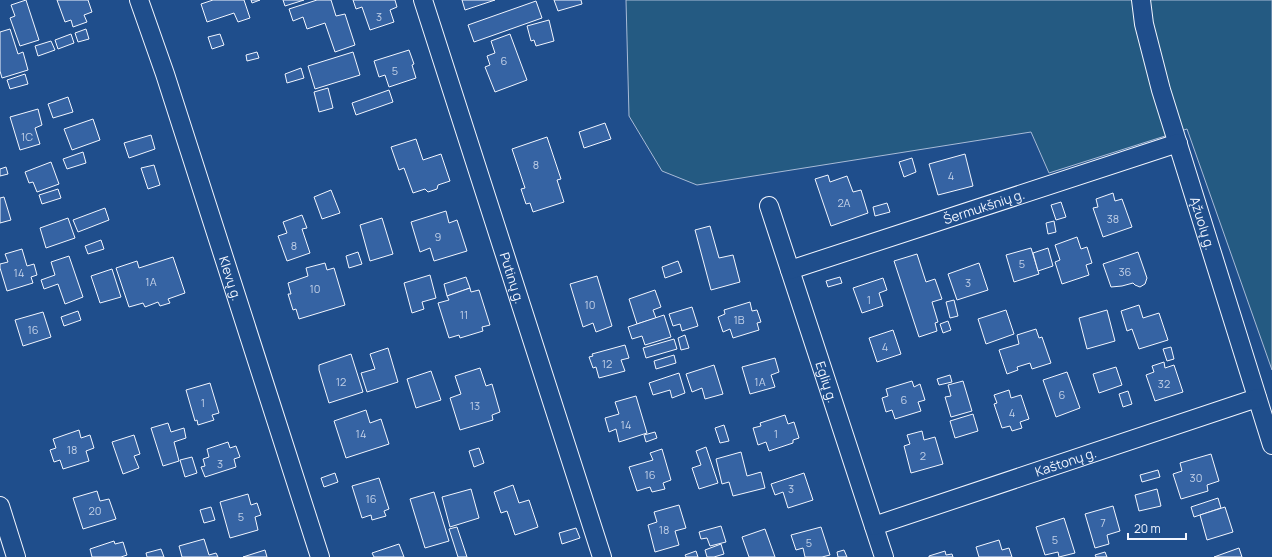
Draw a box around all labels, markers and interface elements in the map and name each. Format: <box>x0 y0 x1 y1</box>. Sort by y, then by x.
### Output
house number: 3 <box>376 9 382 24</box>
house number: 6 <box>501 53 508 68</box>
house number: 5 <box>392 63 398 78</box>
house number: 1C <box>21 129 33 144</box>
house number: 8 <box>533 157 539 172</box>
house number: 4 <box>948 168 954 183</box>
street label: Šermukšnių g. <box>941 185 1027 228</box>
street label: Ąžuolų g. <box>1186 194 1219 252</box>
house number: 2A <box>837 195 851 210</box>
house number: 38 <box>1107 211 1119 226</box>
house number: 9 <box>435 229 442 244</box>
house number: 8 <box>291 238 297 253</box>
street label: Putinų g. <box>496 250 529 306</box>
street label: Klevų g. <box>215 254 246 303</box>
house number: 5 <box>1019 256 1025 271</box>
house number: 36 <box>1119 264 1132 279</box>
house number: 14 <box>14 265 24 280</box>
house number: 1A <box>145 274 157 289</box>
house number: 3 <box>965 275 971 290</box>
house number: 10 <box>309 281 321 296</box>
house number: 1 <box>867 292 871 307</box>
house number: 10 <box>584 297 596 312</box>
house number: 11 <box>460 307 468 322</box>
house number: 1B <box>733 312 745 327</box>
house number: 16 <box>27 322 39 337</box>
house number: 4 <box>882 339 888 354</box>
house number: 12 <box>602 356 612 371</box>
street label: Eglių g. <box>811 359 842 405</box>
house number: 12 <box>336 374 346 389</box>
house number: 1A <box>754 374 766 389</box>
house number: 32 <box>1158 376 1170 391</box>
house number: 6 <box>1059 387 1066 402</box>
house number: 6 <box>901 392 908 407</box>
house number: 1 <box>201 395 205 410</box>
house number: 13 <box>470 398 480 413</box>
house number: 4 <box>1009 405 1015 420</box>
house number: 14 <box>621 417 631 432</box>
house number: 14 <box>356 426 366 441</box>
house number: 1 <box>774 426 778 441</box>
house number: 18 <box>67 442 77 457</box>
street label: Kaštonų g. <box>1033 443 1099 481</box>
house number: 2 <box>920 448 926 463</box>
house number: 3 <box>217 456 223 471</box>
house number: 16 <box>644 467 656 482</box>
house number: 30 <box>1190 470 1202 485</box>
house number: 3 <box>788 481 794 496</box>
house number: 16 <box>365 491 377 506</box>
house number: 20 <box>89 503 101 518</box>
house number: 5 <box>238 509 244 524</box>
house number: 7 <box>1100 515 1106 530</box>
scale bar <box>1128 515 1186 541</box>
text: 20 m <box>1134 520 1161 537</box>
house number: 18 <box>659 522 669 537</box>
house number: 5 <box>1052 532 1058 547</box>
house number: 5 <box>806 535 812 550</box>

